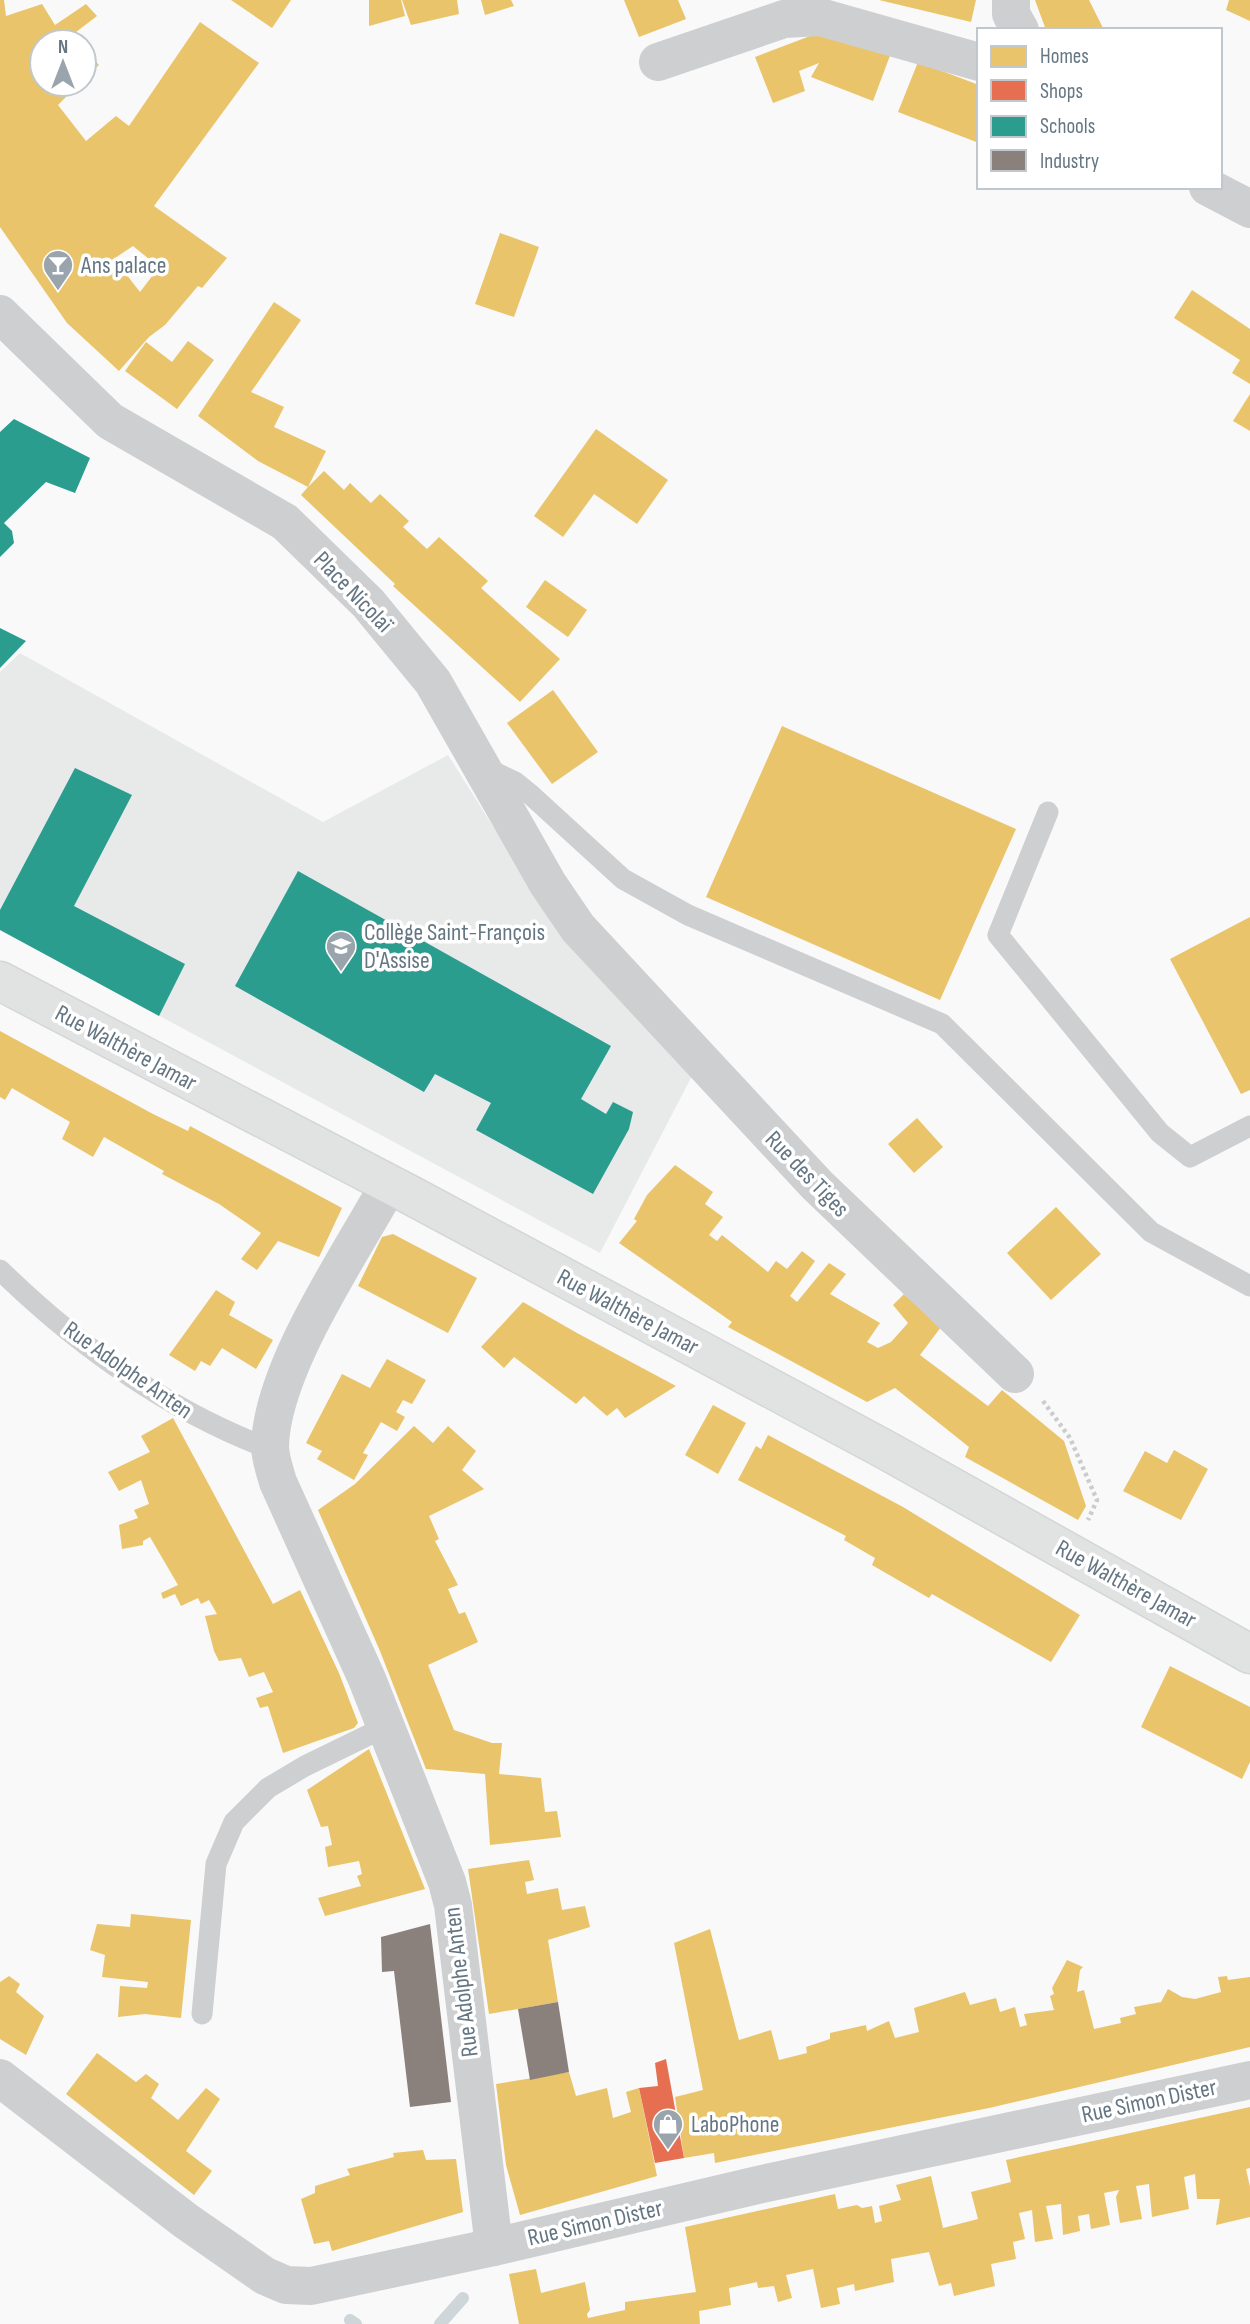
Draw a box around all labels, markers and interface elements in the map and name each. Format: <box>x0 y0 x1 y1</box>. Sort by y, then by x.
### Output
north arrow <box>28 28 98 98</box>
legend <box>977 28 1222 189</box>
text: N <box>58 36 68 59</box>
text: Homes <box>1040 44 1089 69</box>
text: Shops <box>1040 79 1083 104</box>
text: Schools <box>1040 114 1095 139</box>
text: Industry <box>1040 149 1099 174</box>
bar icon: Ans palace <box>41 248 75 292</box>
place label: Ans palace <box>80 251 166 280</box>
street label: Place Nicolaï <box>307 546 399 639</box>
place label: Collège Saint-François D'Assise <box>364 918 545 975</box>
school or university icon: Collège Saint-François D'Assise <box>324 929 358 973</box>
street label: Rue Walthère Jamar <box>50 999 202 1098</box>
street label: Rue des Tiges <box>759 1125 855 1223</box>
street label: Rue Walthère Jamar <box>552 1263 704 1362</box>
street label: Rue Adolphe Anten <box>58 1315 198 1425</box>
street label: Rue Walthère Jamar <box>1051 1533 1201 1635</box>
street label: Rue Adolphe Anten <box>437 1905 485 2059</box>
street label: Rue Simon Dister <box>1079 2073 1219 2129</box>
shop icon: LaboPhone <box>651 2107 685 2151</box>
place label: LaboPhone <box>691 2110 779 2139</box>
street label: Rue Simon Dister <box>525 2193 665 2253</box>

